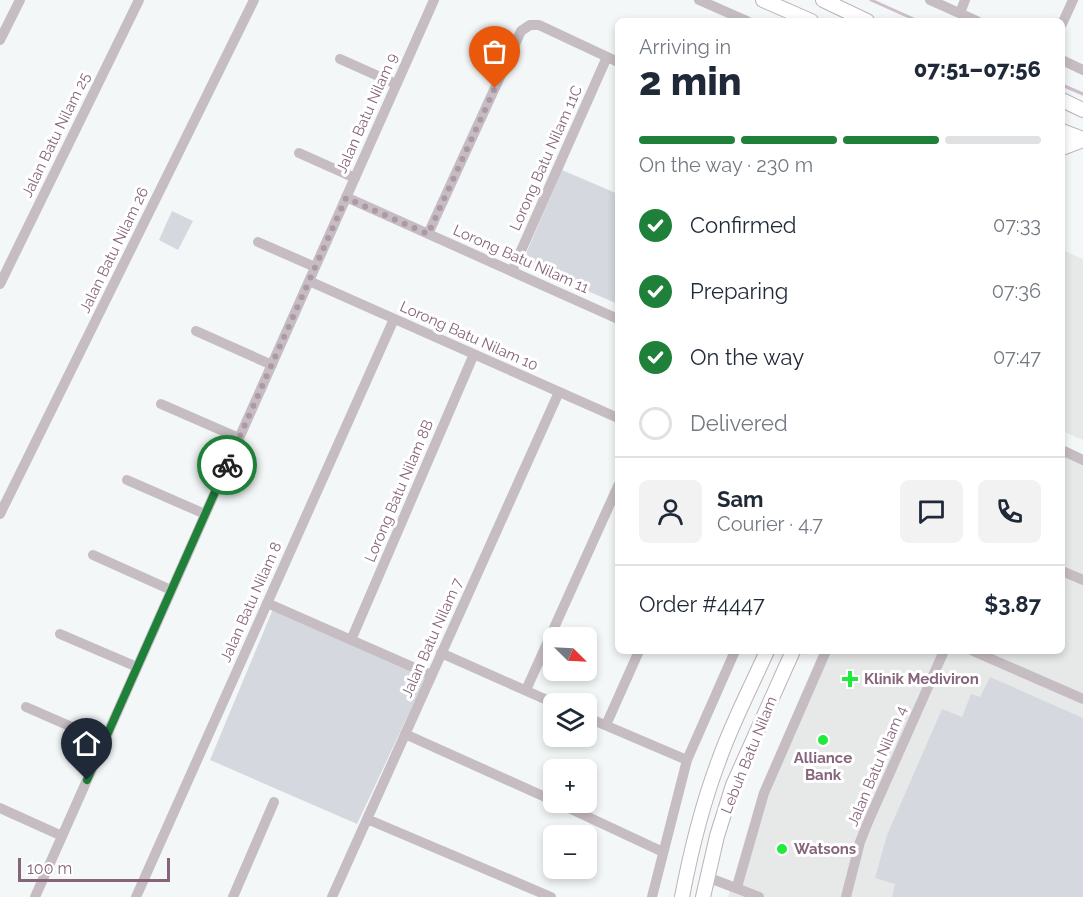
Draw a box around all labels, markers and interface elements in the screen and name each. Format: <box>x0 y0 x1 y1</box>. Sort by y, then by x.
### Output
pin <box>469 26 520 88</box>
icon: bag <box>478 35 511 68</box>
text: Arriving in <box>639 35 731 59</box>
street label: Jalan Batu Nilam 9 <box>332 50 402 176</box>
text: 07:51–07:56 <box>914 56 1041 82</box>
text: 2 min <box>639 58 742 104</box>
street label: Jalan Batu Nilam 25 <box>18 70 94 200</box>
street label: Lorong Batu Nilam 11C <box>506 83 586 233</box>
text: On the way · 230 m <box>639 153 813 177</box>
street label: Jalan Batu Nilam 26 <box>76 184 152 316</box>
icon: check <box>639 209 672 242</box>
text: Confirmed <box>690 212 797 238</box>
text: 07:33 <box>993 213 1041 237</box>
street label: Lorong Batu Nilam 11 <box>450 221 592 297</box>
icon: check <box>639 275 672 308</box>
text: Preparing <box>690 278 788 304</box>
text: 07:36 <box>992 279 1041 303</box>
street label: Lorong Batu Nilam 10 <box>397 297 541 375</box>
icon: check <box>639 341 672 374</box>
text: On the way <box>690 344 804 370</box>
text: 07:47 <box>993 345 1041 369</box>
text: Delivered <box>690 410 788 436</box>
street label: Lorong Batu Nilam 8B <box>361 417 437 565</box>
courier <box>197 435 257 495</box>
icon: bike <box>211 449 244 482</box>
button: person <box>639 480 702 543</box>
button: chat <box>900 480 963 543</box>
button: phone <box>978 480 1041 543</box>
text: Sam <box>717 486 764 512</box>
text: Courier · 4.7 <box>717 512 823 536</box>
street label: Jalan Batu Nilam 8 <box>216 539 286 665</box>
street label: Jalan Batu Nilam 7 <box>398 576 466 700</box>
text: Order #4447 <box>639 591 765 617</box>
text: $3.87 <box>984 591 1041 617</box>
north arrow <box>543 627 597 681</box>
map controls <box>543 627 597 879</box>
marker: Klinik Mediviron <box>841 670 859 688</box>
place label: Klinik Mediviron <box>864 670 979 688</box>
button: layers <box>543 693 597 747</box>
street label: Lebuh Batu Nilam <box>717 694 781 816</box>
street label: Jalan Batu Nilam 4 <box>844 703 910 829</box>
pin <box>61 718 112 780</box>
icon: home <box>70 727 103 760</box>
marker: Alliance Bank <box>816 733 830 747</box>
place label: Alliance Bank <box>794 749 852 784</box>
button: + <box>543 759 597 813</box>
button: − <box>543 825 597 879</box>
place label: Watsons <box>794 840 856 858</box>
marker: Watsons <box>775 842 789 856</box>
scale bar <box>18 855 170 882</box>
text: 100 m <box>27 859 72 878</box>

